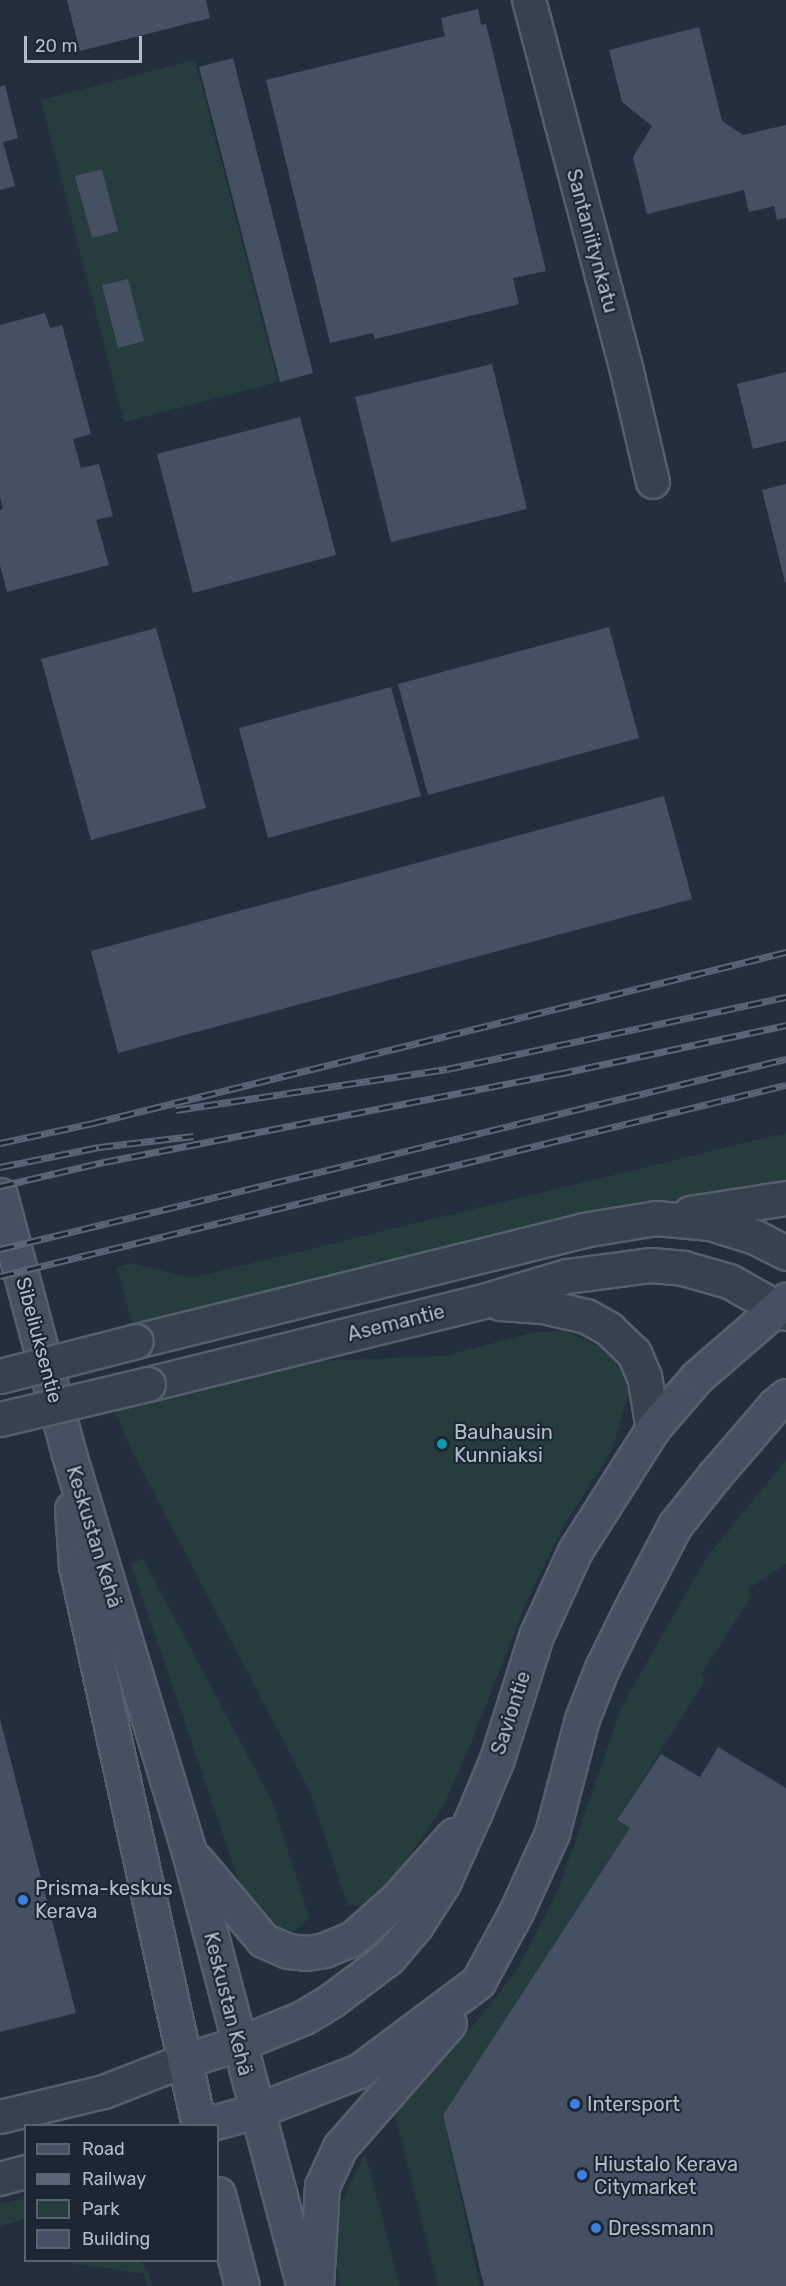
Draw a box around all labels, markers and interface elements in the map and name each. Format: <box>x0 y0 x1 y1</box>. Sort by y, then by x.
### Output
scale bar <box>27 24 146 62</box>
text: 20 m <box>35 35 77 57</box>
street label: Santaniitynkatu <box>561 166 623 316</box>
street label: Sibeliuksentie <box>11 1274 67 1406</box>
street label: Asemantie <box>345 1299 447 1347</box>
place label: Bauhausin Kunniaksi <box>454 1420 553 1467</box>
marker: Bauhausin Kunniaksi <box>435 1437 449 1451</box>
street label: Keskustan Kehä <box>61 1463 127 1611</box>
street label: Saviontie <box>486 1668 536 1758</box>
place label: Prisma-keskus Kerava <box>35 1876 173 1923</box>
marker: Prisma-keskus Kerava <box>16 1893 30 1907</box>
street label: Keskustan Kehä <box>199 1930 257 2078</box>
place label: Intersport <box>587 2092 680 2116</box>
marker: Intersport <box>568 2097 582 2111</box>
legend <box>24 2124 219 2262</box>
text: Road <box>82 2138 125 2160</box>
place label: Hiustalo Kerava Citymarket <box>594 2152 738 2199</box>
text: Railway <box>82 2168 146 2190</box>
marker: Hiustalo Kerava Citymarket <box>575 2168 589 2182</box>
text: Park <box>82 2198 119 2220</box>
place label: Dressmann <box>608 2216 714 2240</box>
marker: Dressmann <box>589 2221 603 2235</box>
text: Building <box>82 2228 150 2250</box>

